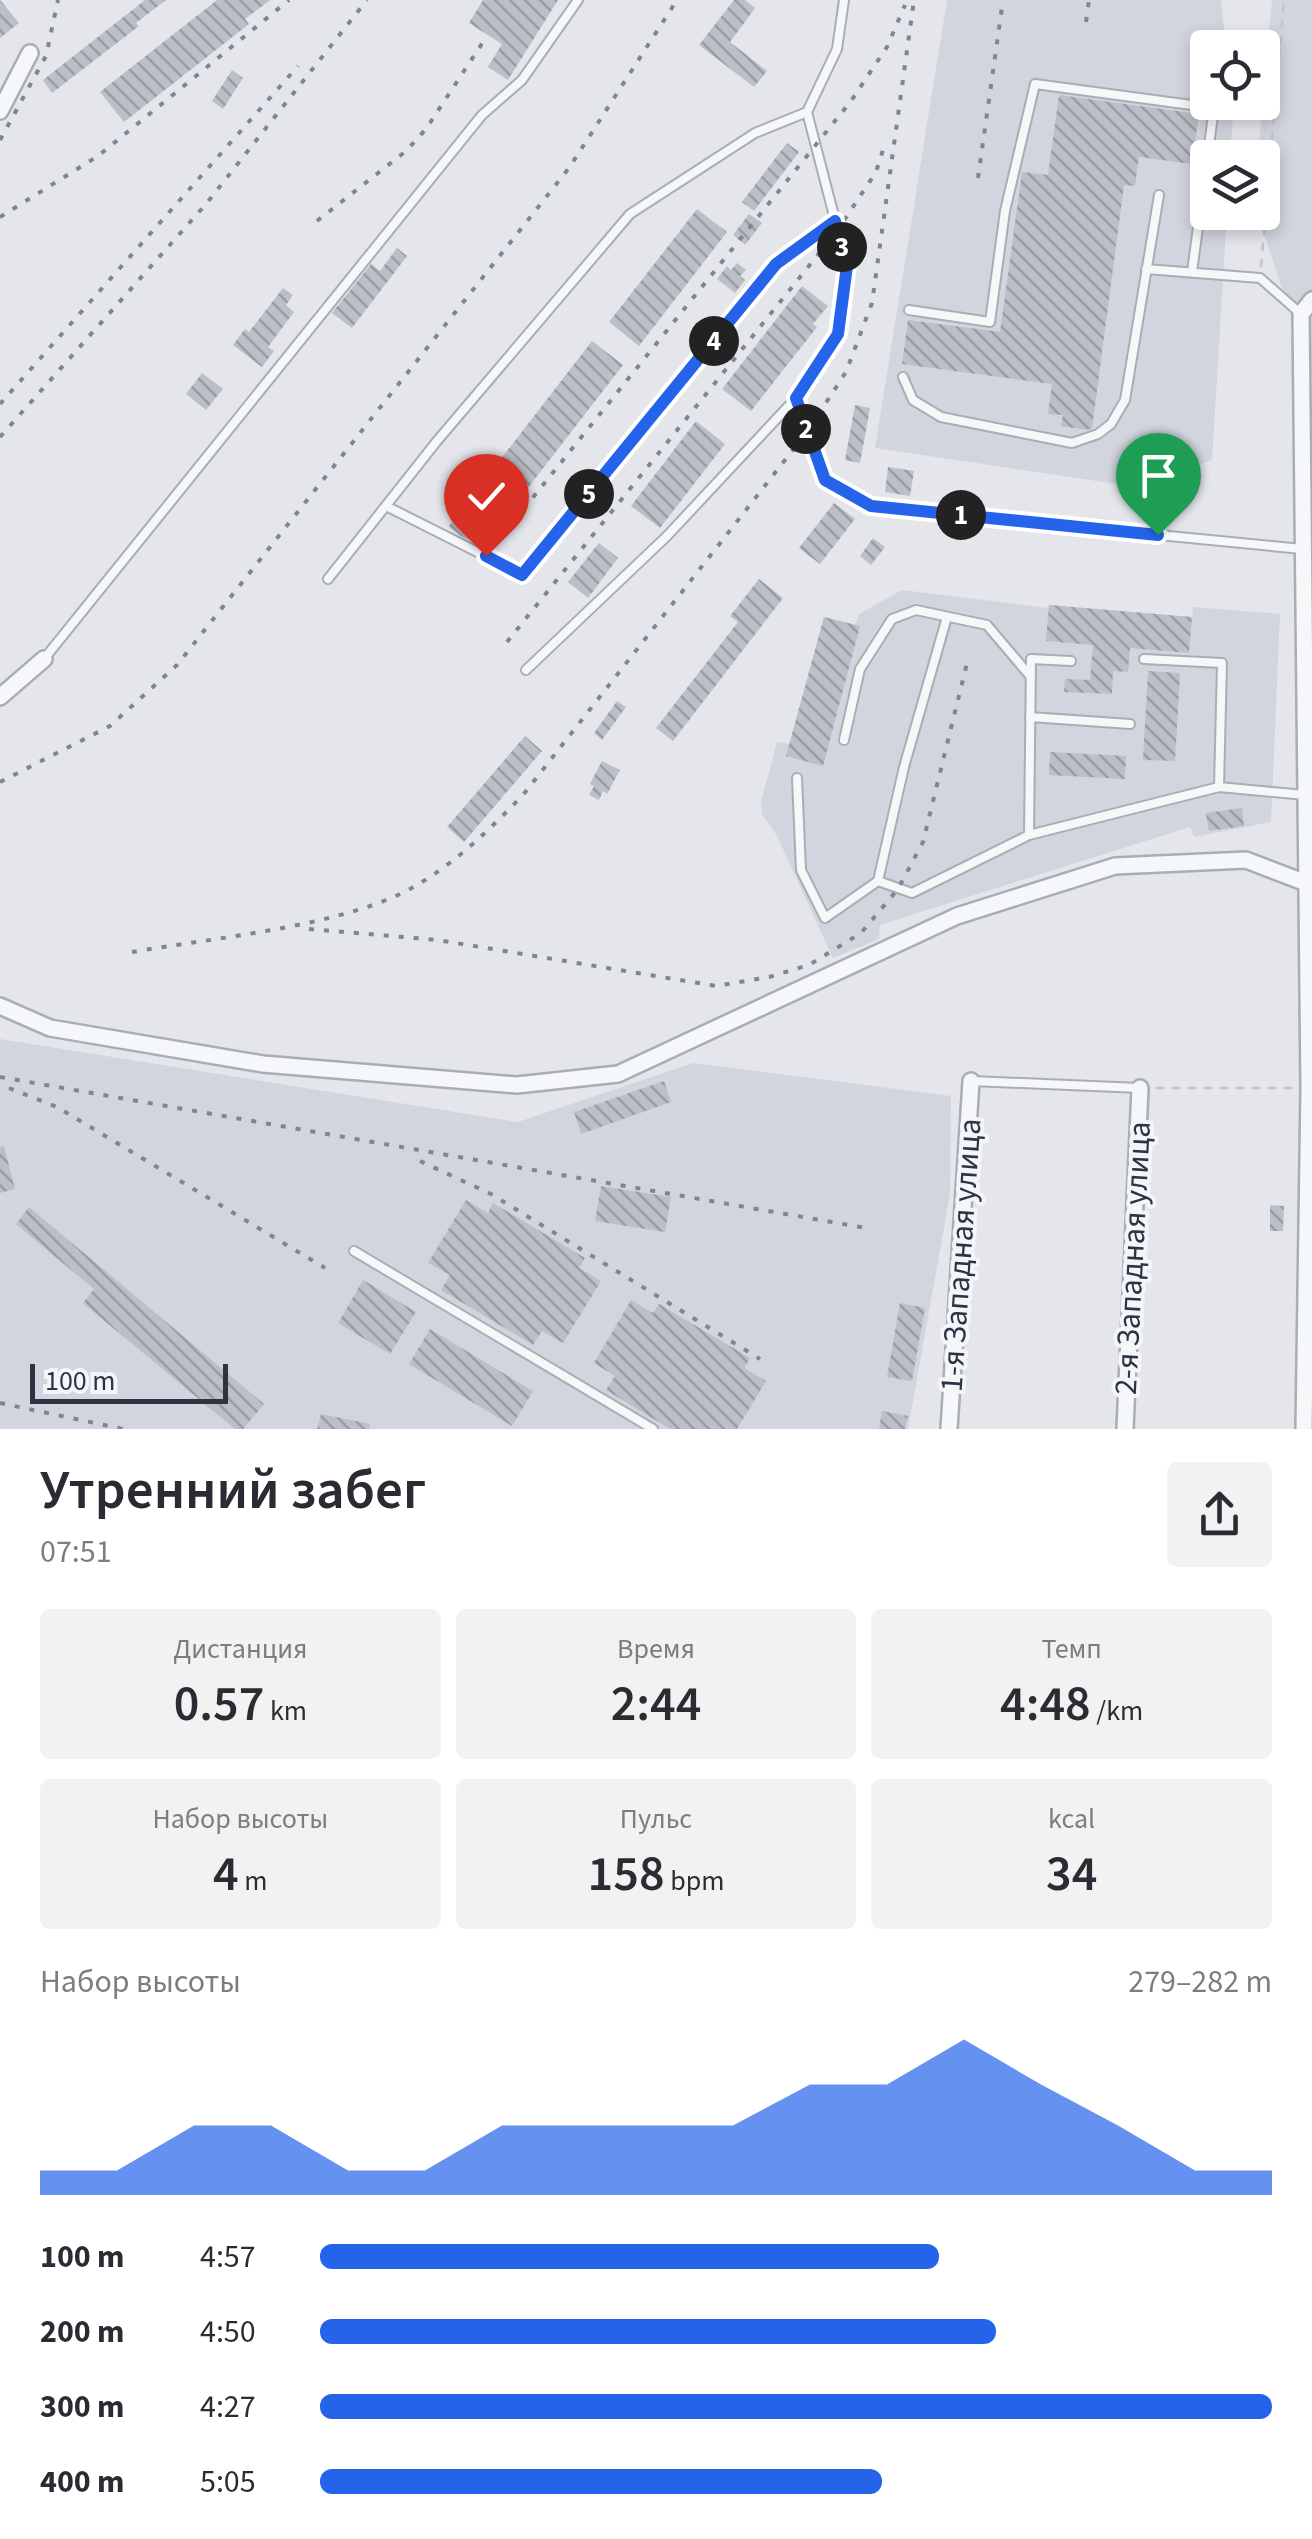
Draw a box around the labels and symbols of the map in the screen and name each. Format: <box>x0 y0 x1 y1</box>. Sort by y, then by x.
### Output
pin: 3 <box>817 222 867 272</box>
pin: 4 <box>689 316 739 366</box>
pin: 2 <box>781 404 831 454</box>
pin <box>1116 433 1201 536</box>
pin <box>444 454 529 557</box>
pin: 5 <box>564 469 614 519</box>
pin: 1 <box>936 490 986 540</box>
street label: 1-я Западная улица <box>929 1117 993 1393</box>
street label: 2-я Западная улица <box>1103 1120 1163 1396</box>
scale bar <box>30 1359 228 1404</box>

